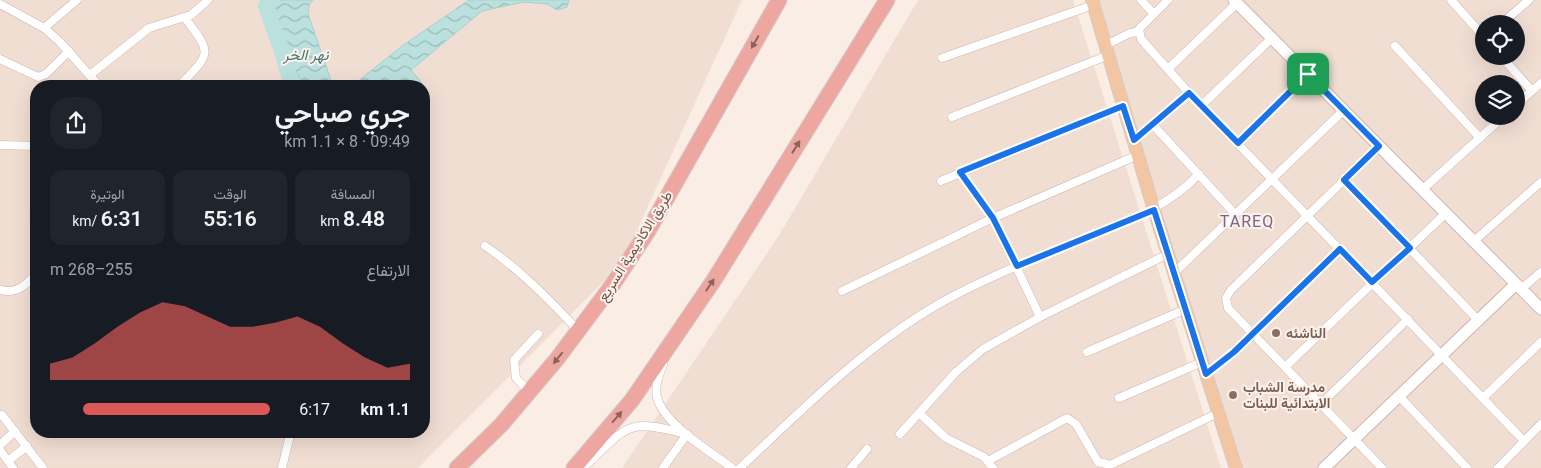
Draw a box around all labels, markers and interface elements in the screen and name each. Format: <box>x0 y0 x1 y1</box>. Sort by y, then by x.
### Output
map controls <box>1475 15 1525 125</box>
button: locate <box>1475 15 1525 65</box>
one-way arrow <box>751 35 759 50</box>
water label: نهر الخر <box>282 46 329 64</box>
pin <box>1287 53 1329 95</box>
icon: arrive <box>1294 60 1322 88</box>
button: layers <box>1475 75 1525 125</box>
text: جري صباحي <box>275 96 410 129</box>
button: share <box>50 97 102 149</box>
text: 09:49 · 8 × 1.1 km <box>284 132 410 151</box>
one-way arrow <box>791 140 801 153</box>
text: الوتيرة <box>90 186 124 202</box>
text: الوقت <box>214 186 246 202</box>
text: المسافة <box>330 186 375 202</box>
street label: طريق الاكاديمية السريع <box>595 188 678 306</box>
text: 6:31 <box>101 207 143 231</box>
text: 55:16 <box>203 207 257 231</box>
text: 8.48 <box>343 207 385 231</box>
district label: TAREQ <box>1220 212 1274 231</box>
text: /km <box>72 213 101 229</box>
text: km <box>320 213 343 229</box>
text: 255–268 m <box>50 260 132 279</box>
text: الارتفاع <box>367 261 410 280</box>
one-way arrow <box>705 278 715 291</box>
place label: الناشئه <box>1286 325 1326 341</box>
marker: الناشئه <box>1270 327 1282 339</box>
one-way arrow <box>553 351 564 364</box>
place label: مدرسة الشباب الابتدائية للبنات <box>1243 379 1330 412</box>
marker: مدرسة الشباب الابتدائية للبنات <box>1227 389 1239 401</box>
text: 6:17 <box>299 400 330 419</box>
text: 1.1 km <box>361 400 410 419</box>
one-way arrow <box>611 411 622 424</box>

